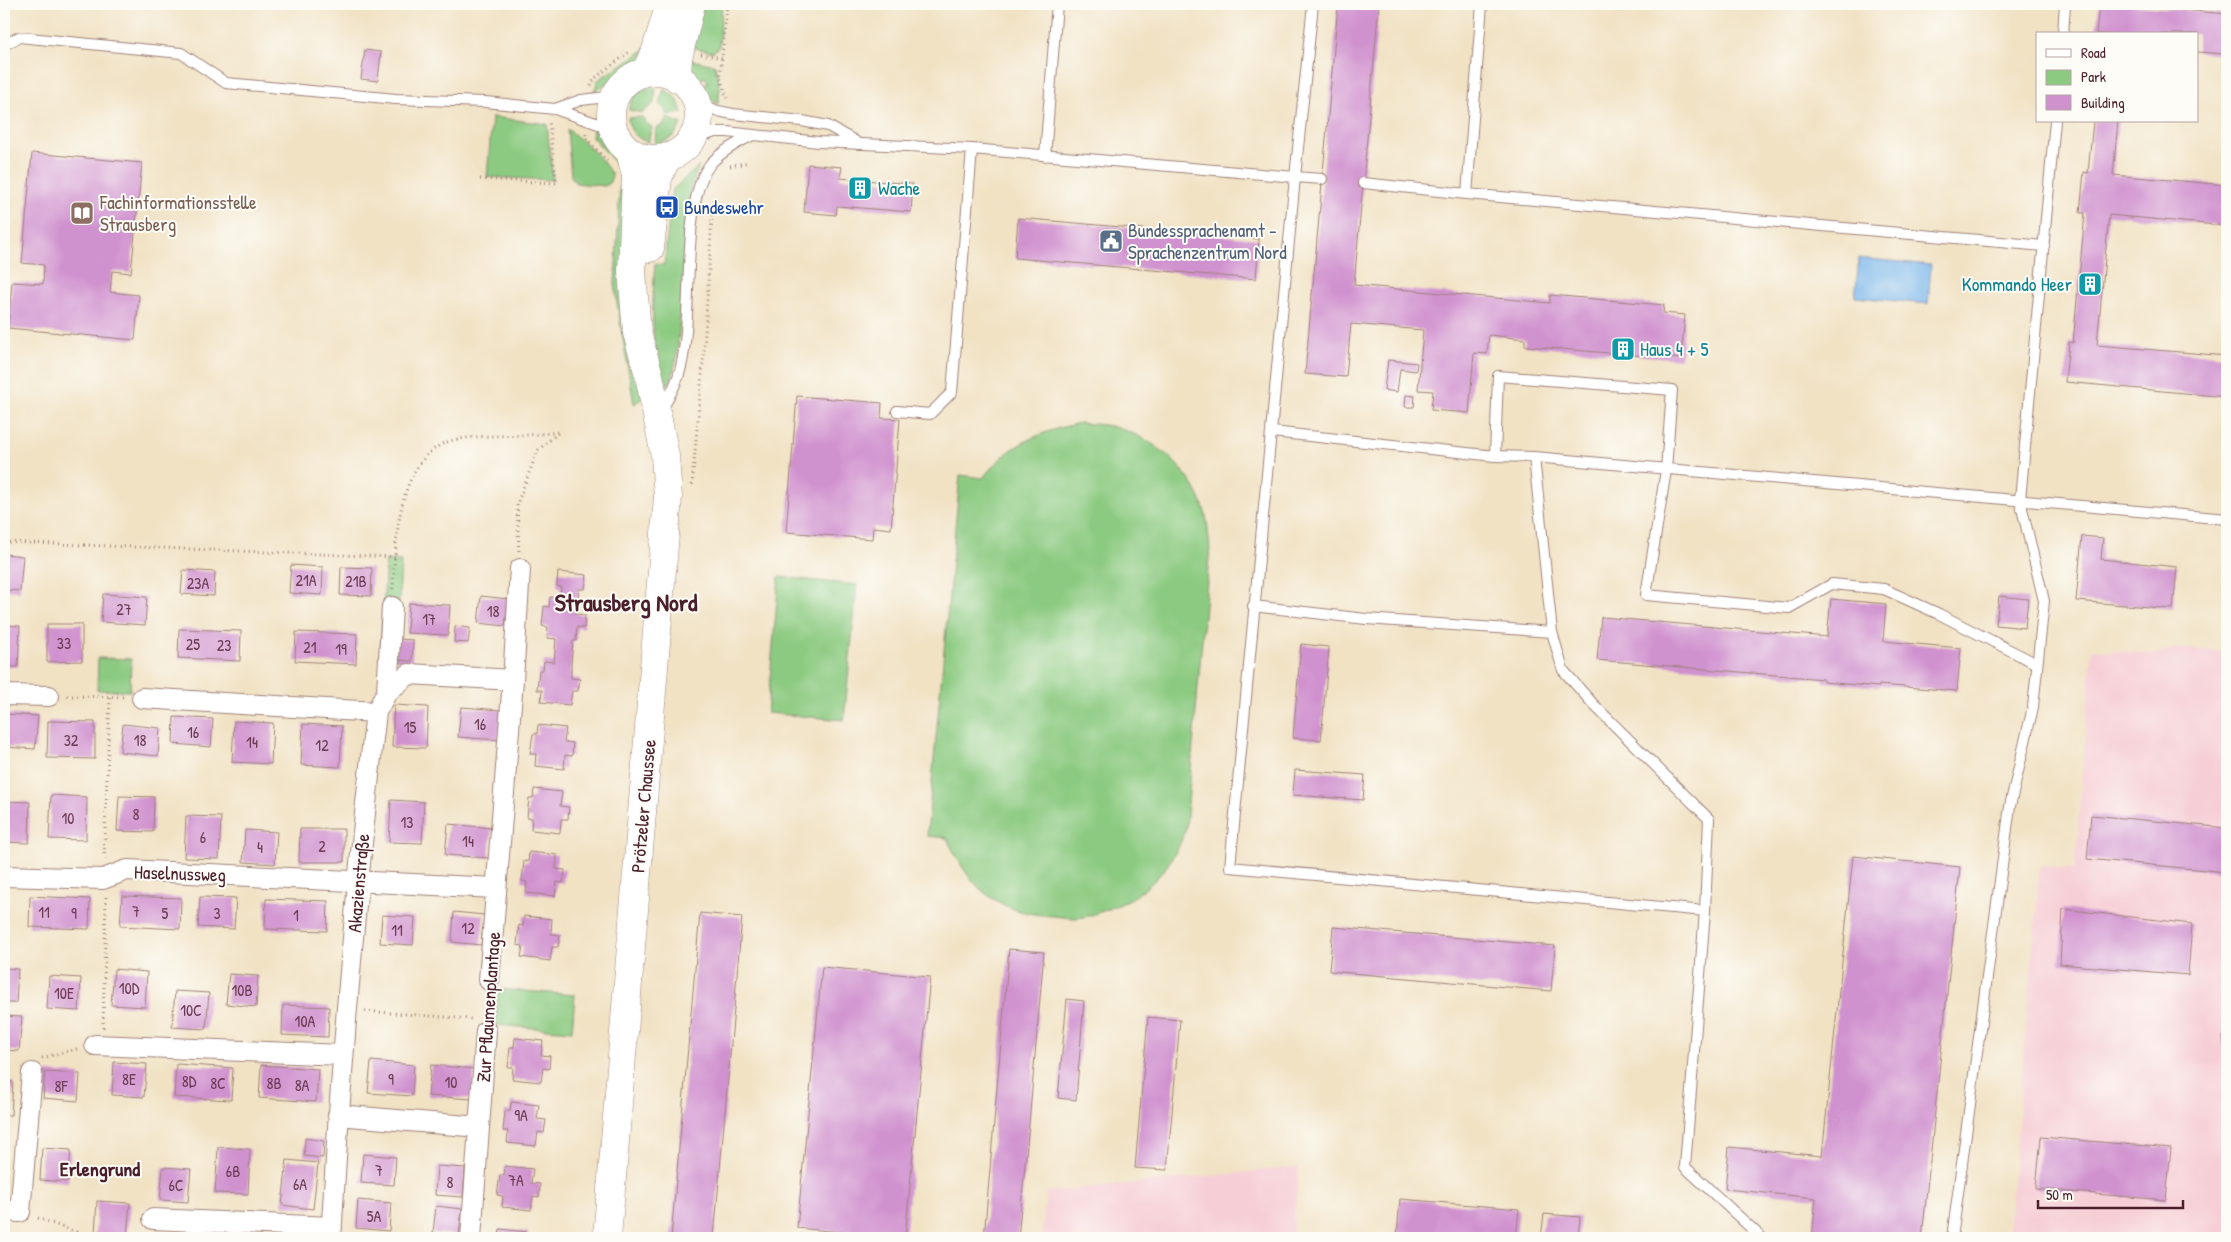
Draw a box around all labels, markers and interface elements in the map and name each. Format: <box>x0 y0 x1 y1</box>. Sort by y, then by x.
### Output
legend <box>2036 32 2198 122</box>
text: Road <box>2081 42 2106 63</box>
text: Park <box>2081 66 2106 87</box>
text: Building <box>2081 92 2125 113</box>
building icon: Wache <box>847 175 873 201</box>
place label: Wache <box>878 175 921 201</box>
place label: Fachinformationsstelle Strausberg <box>99 189 257 237</box>
bus stop icon: Bundeswehr <box>654 194 680 220</box>
place label: Bundeswehr <box>684 194 764 220</box>
library icon: Fachinformationsstelle Strausberg <box>69 200 95 226</box>
place label: Bundessprachenamt - Sprachenzentrum Nord <box>1128 217 1287 265</box>
public building icon: Bundessprachenamt - Sprachenzentrum Nord <box>1098 228 1124 254</box>
place label: Kommando Heer <box>1962 271 2073 297</box>
building icon: Kommando Heer <box>2077 271 2103 297</box>
building icon: Haus 4 + 5 <box>1610 336 1636 362</box>
place label: Haus 4 + 5 <box>1640 336 1709 362</box>
house number: 21A <box>295 569 317 591</box>
house number: 21B <box>345 570 367 592</box>
house number: 23A <box>187 572 209 594</box>
district label: Strausberg Nord <box>555 586 698 619</box>
house number: 27 <box>116 598 132 620</box>
house number: 18 <box>487 600 499 622</box>
house number: 17 <box>422 608 436 630</box>
house number: 33 <box>57 632 71 654</box>
house number: 25 <box>186 633 200 655</box>
house number: 23 <box>217 634 231 656</box>
house number: 21 <box>303 636 317 658</box>
house number: 19 <box>335 638 347 660</box>
house number: 16 <box>474 713 486 735</box>
house number: 15 <box>404 716 417 738</box>
house number: 16 <box>187 721 199 743</box>
house number: 32 <box>64 729 79 751</box>
house number: 18 <box>134 729 146 751</box>
house number: 14 <box>246 731 258 753</box>
house number: 12 <box>315 734 329 756</box>
street label: Prötzeler Chaussee <box>624 738 662 874</box>
house number: 8 <box>133 803 140 825</box>
house number: 10 <box>62 807 74 829</box>
house number: 13 <box>401 811 413 833</box>
house number: 6 <box>200 826 206 848</box>
house number: 14 <box>462 830 474 852</box>
street label: Akazienstraße <box>341 832 375 934</box>
house number: 2 <box>318 835 326 857</box>
house number: 4 <box>257 836 263 858</box>
street label: Haselnussweg <box>134 858 226 888</box>
house number: 7 <box>132 900 140 922</box>
house number: 11 <box>38 901 50 923</box>
house number: 9 <box>71 902 77 924</box>
house number: 5 <box>162 902 169 924</box>
house number: 3 <box>213 902 221 924</box>
house number: 1 <box>293 904 299 926</box>
house number: 12 <box>461 917 475 939</box>
house number: 11 <box>391 919 403 941</box>
street label: Zur Pflaumenplantage <box>470 930 506 1083</box>
house number: 10D <box>119 977 140 999</box>
house number: 10B <box>231 979 253 1001</box>
house number: 10E <box>54 982 74 1004</box>
house number: 10C <box>180 999 202 1021</box>
house number: 10A <box>295 1010 316 1032</box>
house number: 8E <box>122 1068 136 1090</box>
house number: 9 <box>388 1068 394 1090</box>
house number: 8D <box>182 1070 197 1092</box>
house number: 10 <box>445 1071 457 1093</box>
house number: 8C <box>210 1072 226 1094</box>
house number: 8B <box>266 1072 282 1094</box>
house number: 8A <box>295 1074 310 1096</box>
house number: 8F <box>55 1075 68 1097</box>
house number: 9A <box>514 1104 528 1126</box>
district label: Erlengrund <box>60 1155 140 1183</box>
house number: 7 <box>375 1159 383 1181</box>
house number: 6B <box>226 1160 240 1182</box>
house number: 7A <box>508 1169 524 1191</box>
house number: 8 <box>447 1171 454 1193</box>
house number: 6A <box>293 1173 307 1195</box>
house number: 6C <box>168 1174 184 1196</box>
scale bar <box>2038 1177 2184 1209</box>
text: 50 m <box>2046 1184 2073 1205</box>
house number: 5A <box>367 1205 381 1227</box>

